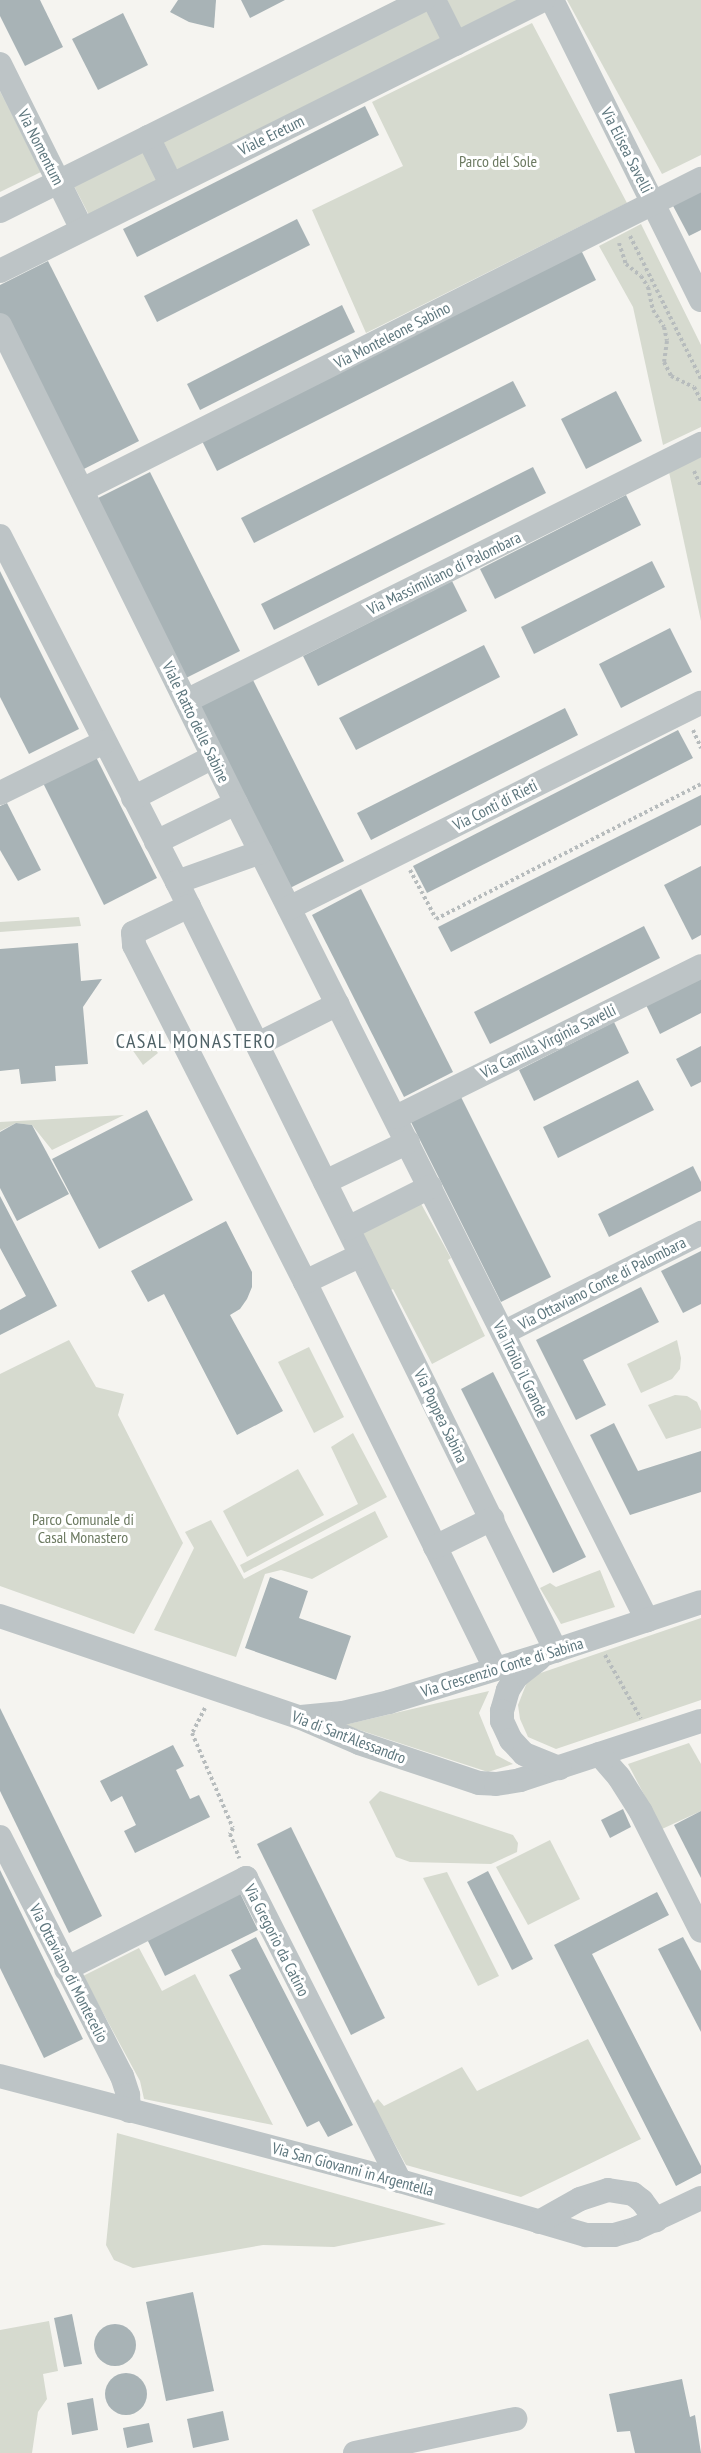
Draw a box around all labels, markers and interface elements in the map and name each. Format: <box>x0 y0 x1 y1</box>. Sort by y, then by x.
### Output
street label: Via Elisea Savelli <box>597 104 657 196</box>
street label: Via Nomentum <box>14 106 68 188</box>
street label: Viale Eretum <box>235 111 307 159</box>
park label: Parco del Sole <box>459 151 537 171</box>
street label: Via Monteleone Sabino <box>331 298 453 372</box>
street label: Via Massimiliano di Palombara <box>364 527 524 619</box>
street label: Viale Ratto delle Sabine <box>158 658 234 786</box>
street label: Via Conti di Rieti <box>450 776 540 834</box>
street label: Via Camilla Virginia Savelli <box>477 1000 619 1082</box>
district label: CASAL MONASTERO <box>115 1029 277 1053</box>
street label: Via Ottaviano Conte di Palombara <box>515 1232 689 1334</box>
street label: Via Troilo il Grande <box>489 1318 553 1420</box>
street label: Via Poppea Sabina <box>410 1366 472 1466</box>
park label: Parco Comunale di Casal Monastero <box>32 1509 134 1547</box>
street label: Via Crescenzio Conte di Sabina <box>419 1633 585 1701</box>
street label: Via di Sant'Alessandro <box>289 1706 409 1768</box>
street label: Via Gregorio da Catino <box>240 1881 314 1999</box>
street label: Via Ottaviano di Montecelio <box>26 1901 112 2045</box>
street label: Via San Giovanni in Argentella <box>270 2138 436 2200</box>

